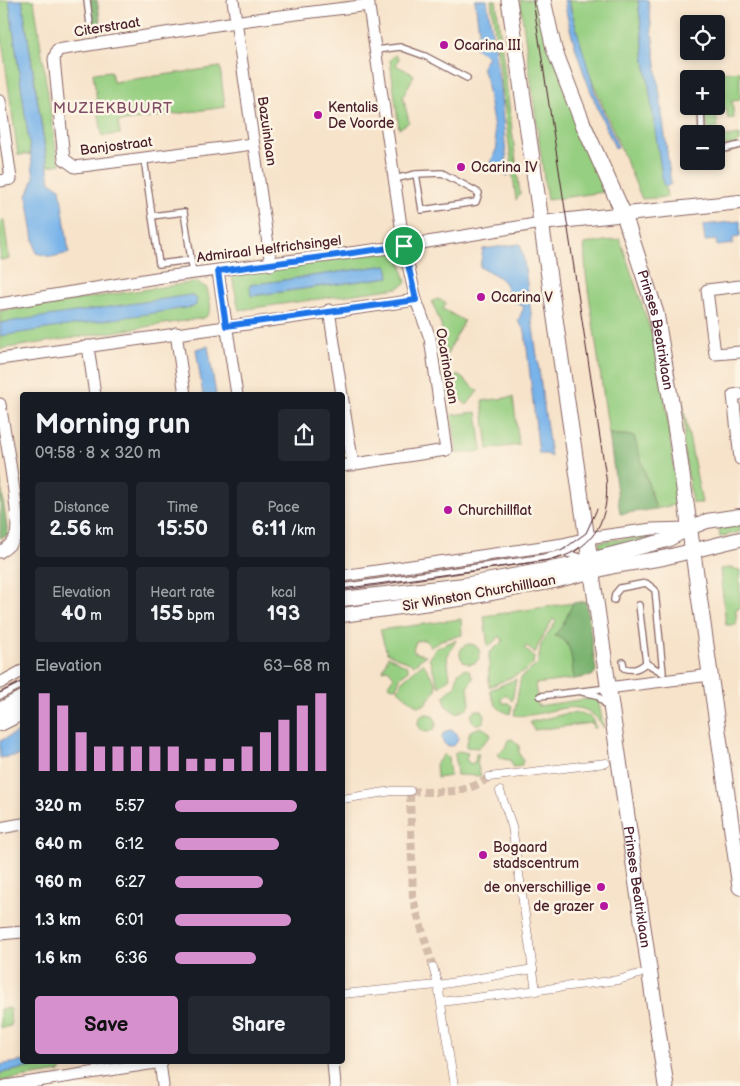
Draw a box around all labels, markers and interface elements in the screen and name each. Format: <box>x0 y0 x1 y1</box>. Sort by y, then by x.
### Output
street label: Citerstraat <box>73 13 142 41</box>
map controls <box>680 15 725 170</box>
button: locate <box>680 15 725 60</box>
place label: Ocarina III <box>454 37 521 54</box>
marker: Ocarina III <box>438 39 450 51</box>
button: + <box>680 70 725 115</box>
street label: Bazuinlaan <box>254 95 280 167</box>
district label: MUZIEKBUURT <box>53 99 173 118</box>
place label: Kentalis De Voorde <box>328 99 394 132</box>
marker: Kentalis De Voorde <box>312 109 324 121</box>
button: − <box>680 125 725 170</box>
street label: Banjostraat <box>79 133 154 159</box>
place label: Ocarina IV <box>471 159 538 176</box>
marker: Ocarina IV <box>455 161 467 173</box>
pin <box>383 225 425 267</box>
street label: Admiraal Helfrichsingel <box>196 232 342 266</box>
icon: arrive <box>390 232 418 260</box>
street label: Prinses Beatrixlaan <box>634 268 677 391</box>
place label: Ocarina V <box>491 289 553 306</box>
marker: Ocarina V <box>475 291 487 303</box>
street label: Ocarinalaan <box>432 327 462 405</box>
text: Morning run <box>35 408 190 441</box>
button: share <box>278 409 330 461</box>
text: 09:58 · 8 × 320 m <box>35 444 161 463</box>
text: Distance <box>54 499 109 516</box>
text: Time <box>167 499 198 516</box>
text: Pace <box>268 499 299 516</box>
place label: Churchillflat <box>458 502 532 519</box>
marker: Churchillflat <box>442 504 454 516</box>
text: 2.56 <box>49 516 91 541</box>
text: 15:50 <box>157 516 208 541</box>
text: 6:11 <box>252 516 287 541</box>
text: km <box>91 522 114 539</box>
text: /km <box>287 522 316 539</box>
street label: Sir Winston Churchilllaan <box>401 571 557 615</box>
text: Elevation <box>52 584 111 601</box>
text: Heart rate <box>150 584 215 601</box>
text: kcal <box>271 584 296 601</box>
text: 40 <box>61 601 87 626</box>
text: 155 <box>150 601 183 626</box>
text: 193 <box>267 601 300 626</box>
text: m <box>87 607 102 624</box>
text: bpm <box>183 607 215 624</box>
text: Elevation <box>35 657 102 676</box>
text: 63–68 m <box>263 657 330 676</box>
text: 320 m <box>35 797 82 816</box>
text: 5:57 <box>115 797 144 816</box>
street label: Prinses Beatrixlaan <box>620 825 654 949</box>
text: 640 m <box>35 835 82 854</box>
text: 6:12 <box>115 835 144 854</box>
place label: Bogaard stadscentrum <box>493 839 579 872</box>
marker: Bogaard stadscentrum <box>477 849 489 861</box>
text: 960 m <box>35 873 82 892</box>
text: 6:27 <box>115 873 145 892</box>
place label: de onverschillige <box>484 879 591 896</box>
marker: de onverschillige <box>595 881 607 893</box>
place label: de grazer <box>533 898 595 915</box>
marker: de grazer <box>598 900 610 912</box>
text: 1.3 km <box>35 911 81 930</box>
text: 6:01 <box>115 911 144 930</box>
text: 1.6 km <box>35 949 81 968</box>
text: 6:36 <box>115 949 148 968</box>
button: Save <box>35 996 178 1054</box>
button: Share <box>188 996 330 1054</box>

